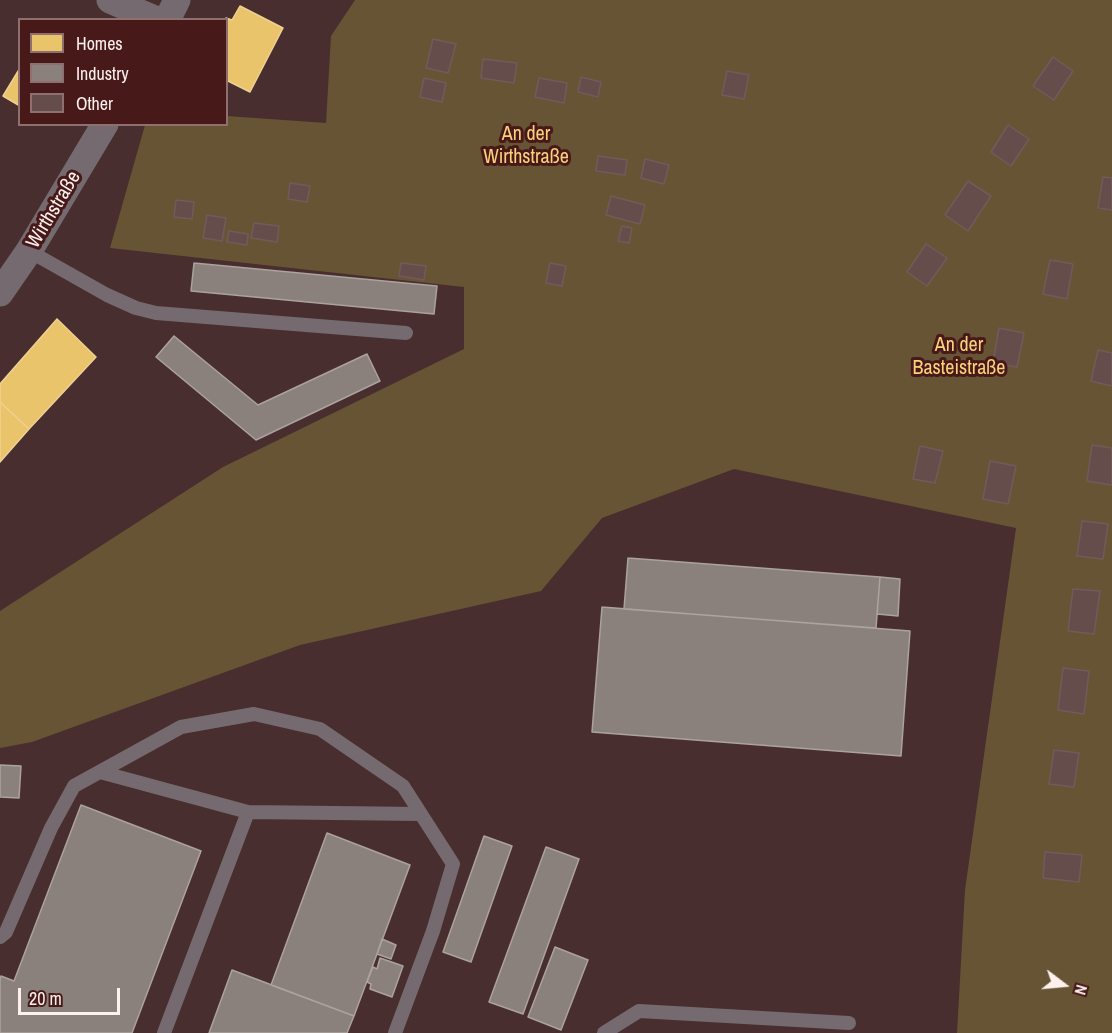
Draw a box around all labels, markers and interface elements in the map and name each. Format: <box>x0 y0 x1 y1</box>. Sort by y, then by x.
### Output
legend <box>18 18 228 126</box>
text: Homes <box>76 31 123 56</box>
text: Industry <box>76 61 129 86</box>
text: Other <box>76 91 113 116</box>
park label: An der Wirthstraße <box>483 123 569 170</box>
street label: Wirthstraße <box>22 167 86 253</box>
park label: An der Basteistraße <box>913 334 1005 381</box>
north arrow <box>1034 955 1094 1015</box>
scale bar <box>21 976 123 1014</box>
text: N <box>1069 982 1093 998</box>
text: 20 m <box>29 986 62 1011</box>

